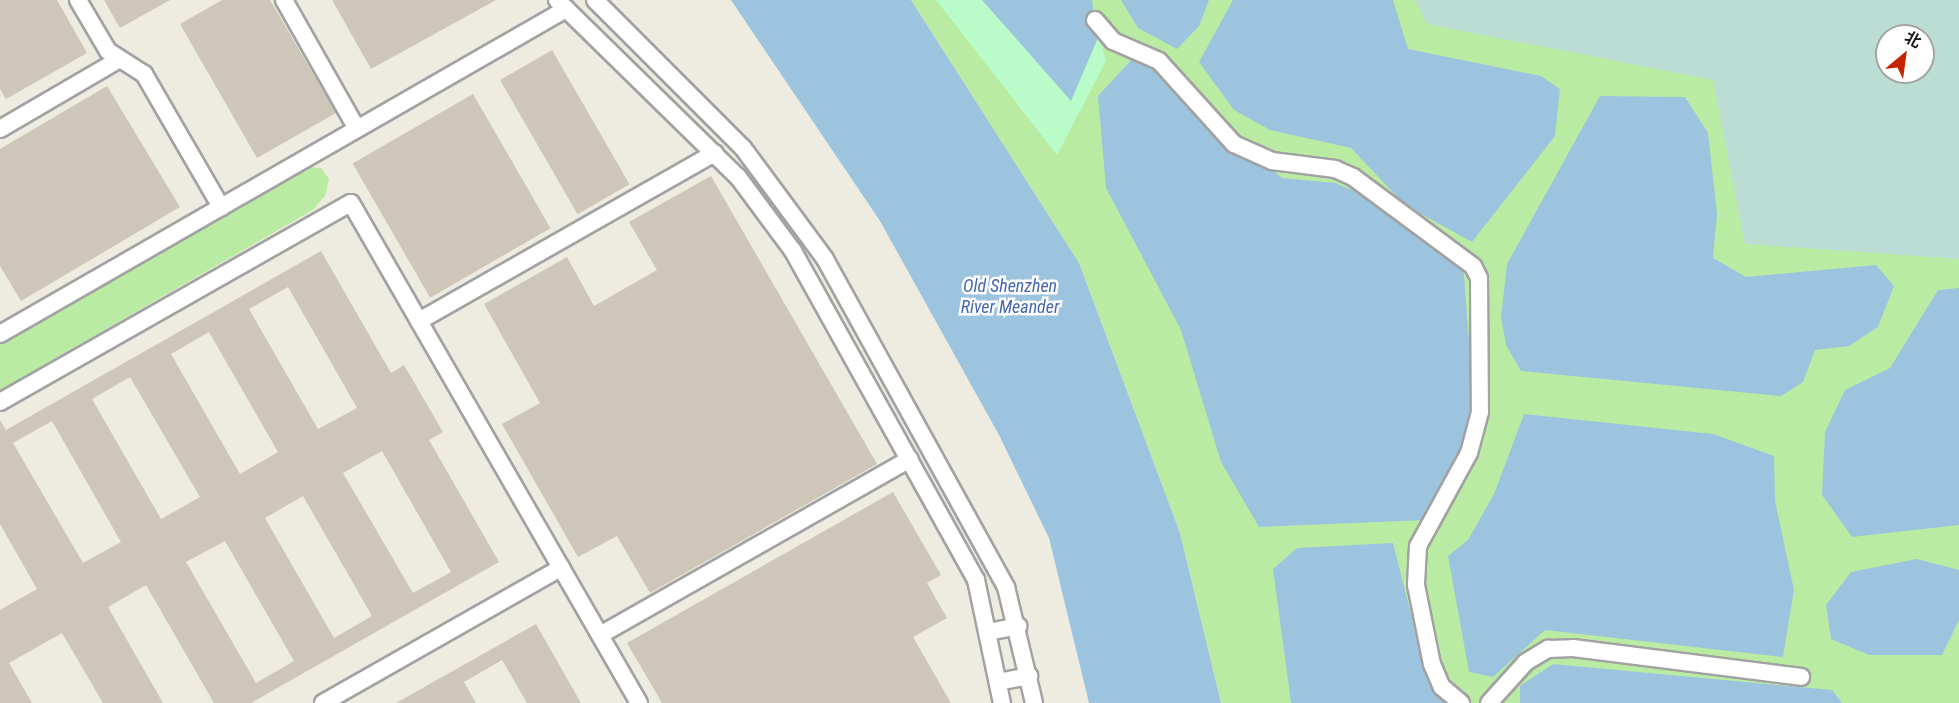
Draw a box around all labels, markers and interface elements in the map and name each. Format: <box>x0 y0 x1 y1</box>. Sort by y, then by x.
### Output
north arrow <box>1875 24 1935 84</box>
text: 北 <box>1901 27 1925 52</box>
water label: Old Shenzhen River Meander <box>961 276 1059 318</box>

